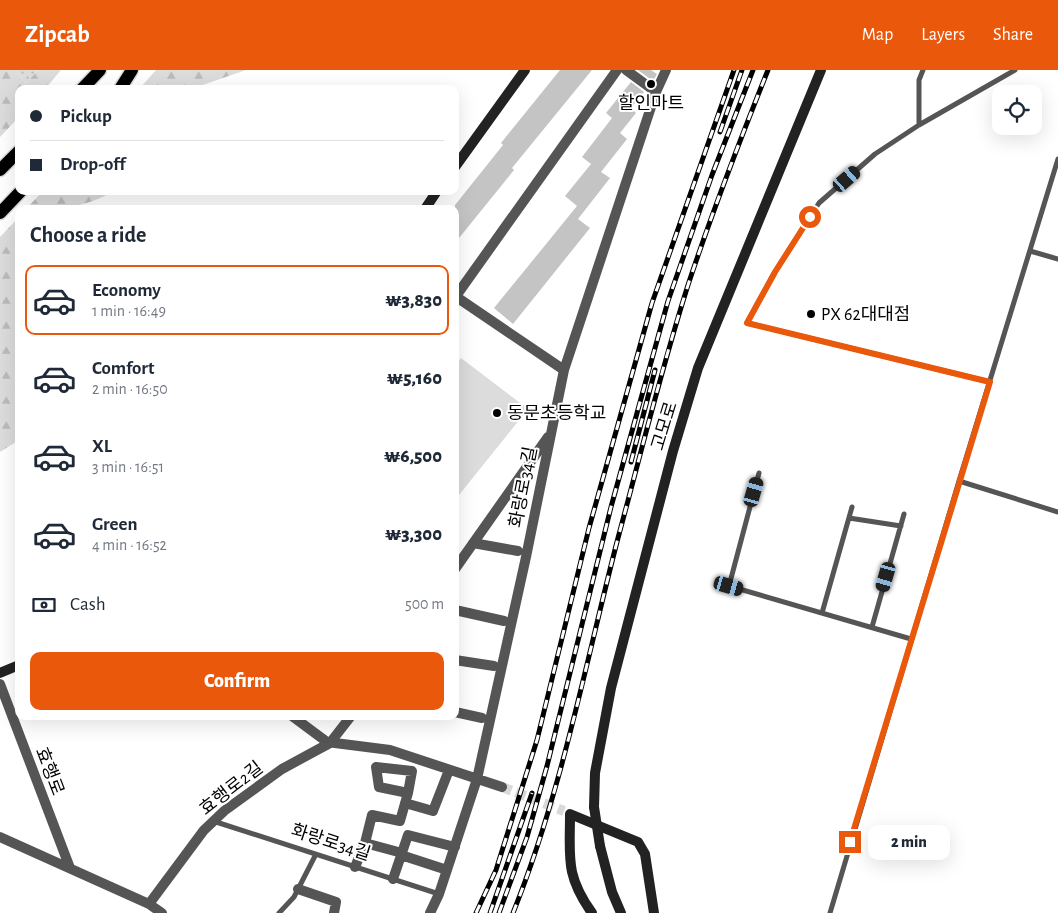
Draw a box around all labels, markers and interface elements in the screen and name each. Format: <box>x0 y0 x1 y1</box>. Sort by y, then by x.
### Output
text: Zipcab <box>25 23 90 47</box>
text: Map <box>862 26 893 44</box>
text: Layers <box>921 26 965 44</box>
text: Share <box>993 26 1033 44</box>
marker: 할인마트 <box>645 78 657 90</box>
map controls <box>992 85 1042 135</box>
button: locate <box>992 85 1042 135</box>
place label: 할인마트 <box>618 93 684 113</box>
text: Pickup <box>60 107 112 126</box>
text: Drop-off <box>60 155 125 174</box>
car <box>830 163 863 195</box>
route start <box>799 206 821 228</box>
text: Choose a ride <box>30 224 146 246</box>
icon: car <box>32 278 77 323</box>
text: Economy <box>92 281 161 300</box>
text: ₩3,830 <box>385 291 442 310</box>
text: 1 min · 16:49 <box>92 303 166 319</box>
place label: PX 62대대점 <box>821 304 910 324</box>
marker: PX 62대대점 <box>805 308 817 320</box>
icon: car <box>32 356 77 401</box>
text: Comfort <box>92 359 154 378</box>
text: ₩5,160 <box>387 369 442 388</box>
text: 2 min · 16:50 <box>92 381 168 397</box>
street label: 고모로 <box>649 400 681 453</box>
place label: 동문초등학교 <box>507 404 606 423</box>
marker: 동문초등학교 <box>491 407 503 419</box>
icon: car <box>32 434 77 479</box>
text: XL <box>92 437 112 456</box>
street label: 화랑로34길 <box>506 445 541 529</box>
text: ₩6,500 <box>384 447 442 466</box>
text: 3 min · 16:51 <box>92 459 164 475</box>
car <box>742 476 765 508</box>
icon: car <box>32 512 77 557</box>
text: Green <box>92 515 138 534</box>
text: ₩3,300 <box>385 525 442 544</box>
text: 4 min · 16:52 <box>92 537 167 553</box>
car <box>874 561 897 593</box>
car <box>712 575 745 597</box>
icon: cash <box>30 591 58 619</box>
text: Cash <box>70 595 106 614</box>
text: 500 m <box>405 596 444 612</box>
button: Confirm <box>30 652 444 710</box>
street label: 효행로 <box>32 745 67 798</box>
street label: 효행로2길 <box>196 758 266 819</box>
street label: 화랑로34길 <box>289 821 373 864</box>
callout: 2 min <box>868 824 950 860</box>
route end <box>839 831 861 853</box>
text: 2 min <box>891 834 927 850</box>

